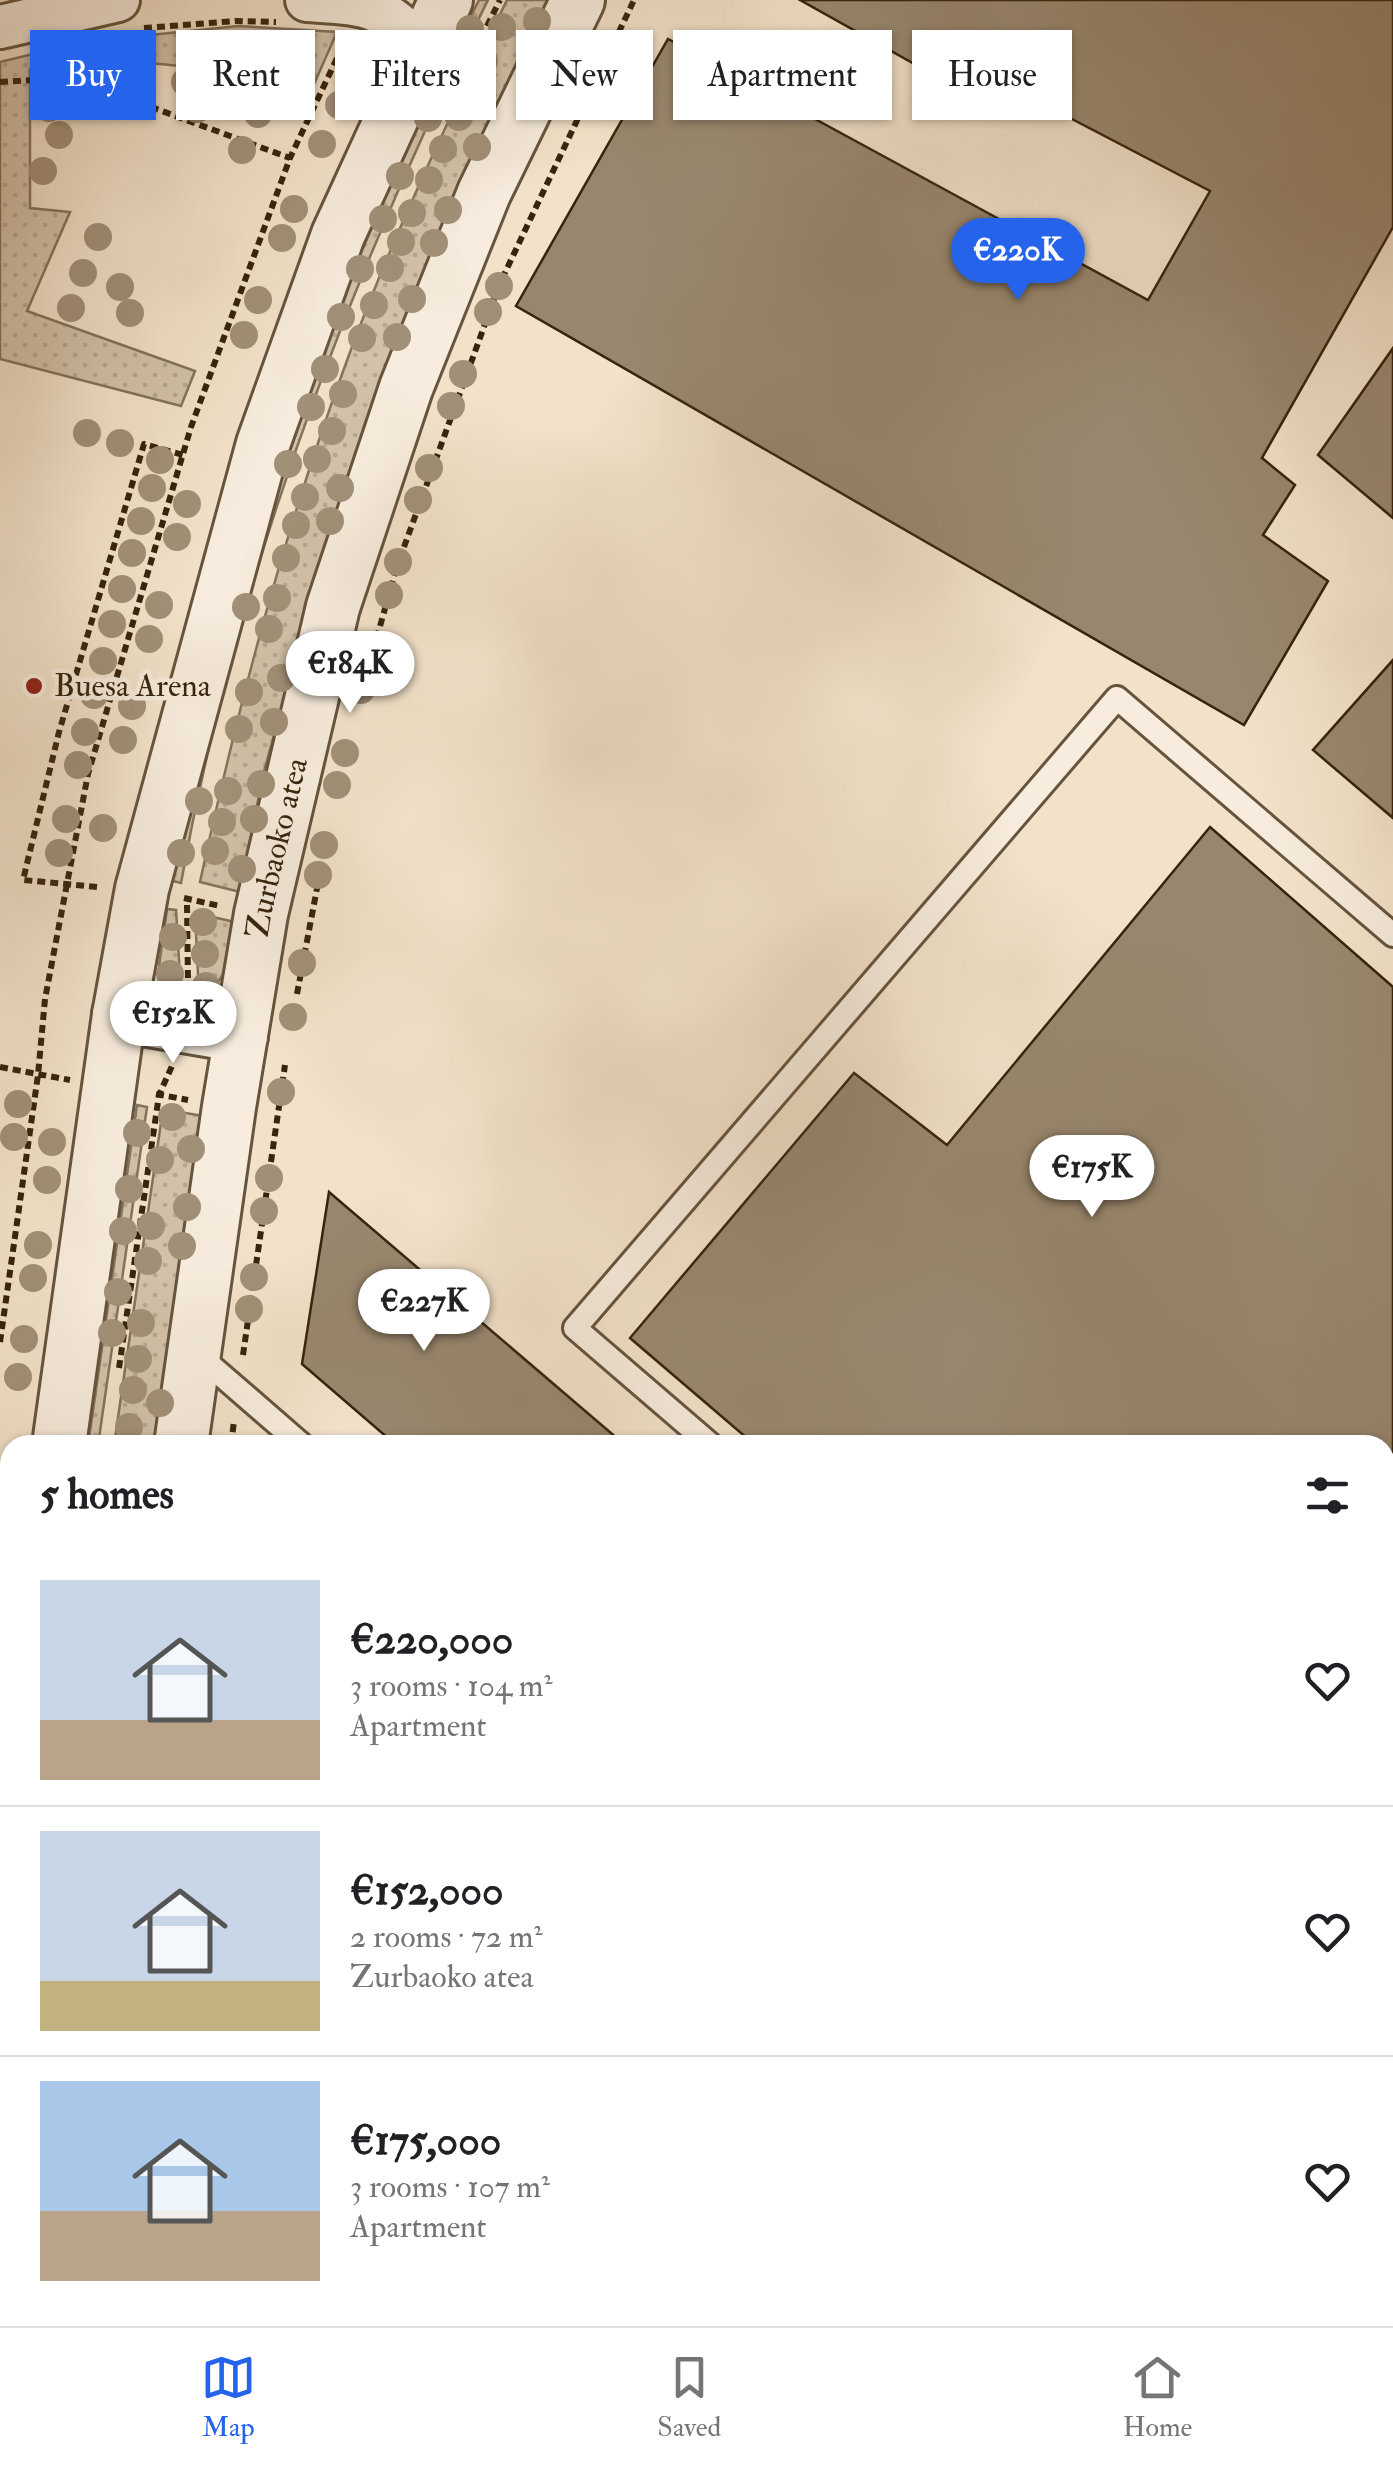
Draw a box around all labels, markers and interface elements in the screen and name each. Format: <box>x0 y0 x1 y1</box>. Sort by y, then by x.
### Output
chip: Buy <box>30 30 156 120</box>
chip: Rent <box>176 30 315 120</box>
chip: Filters <box>335 30 496 120</box>
chip: New <box>516 30 653 120</box>
chip: Apartment <box>673 30 892 120</box>
chip: House <box>912 30 1072 120</box>
pin: €220K <box>948 218 1088 303</box>
text: €220K <box>973 230 1063 270</box>
pin: €184K <box>280 631 420 716</box>
text: €184K <box>308 643 392 683</box>
place label: Buesa Arena <box>54 666 212 706</box>
marker: Buesa Arena <box>23 675 45 697</box>
street label: Zurbaoko atea <box>237 753 317 941</box>
pin: €152K <box>103 981 243 1066</box>
text: €152K <box>132 993 214 1033</box>
pin: €175K <box>1022 1135 1162 1220</box>
text: €175K <box>1051 1147 1133 1187</box>
pin: €227K <box>354 1269 494 1354</box>
text: €227K <box>380 1281 468 1321</box>
icon: filters <box>1300 1468 1355 1523</box>
text: 5 homes <box>40 1469 174 1521</box>
text: €220,000 <box>350 1614 513 1666</box>
icon: home <box>120 1620 240 1740</box>
icon: heart <box>1300 1653 1355 1708</box>
text: 3 rooms · 104 m² <box>350 1666 553 1706</box>
text: Apartment <box>350 1706 487 1746</box>
text: €152,000 <box>350 1865 504 1917</box>
icon: home <box>120 1871 240 1991</box>
icon: heart <box>1300 1904 1355 1959</box>
text: 2 rooms · 72 m² <box>350 1917 543 1957</box>
text: Zurbaoko atea <box>350 1957 534 1997</box>
text: €175,000 <box>350 2115 501 2167</box>
icon: home <box>120 2121 240 2241</box>
icon: heart <box>1300 2154 1355 2209</box>
text: 3 rooms · 107 m² <box>350 2167 550 2207</box>
text: Apartment <box>350 2207 487 2247</box>
tab: Map <box>201 2350 256 2445</box>
tab: Saved <box>657 2350 721 2445</box>
tab: Home <box>1123 2350 1192 2445</box>

